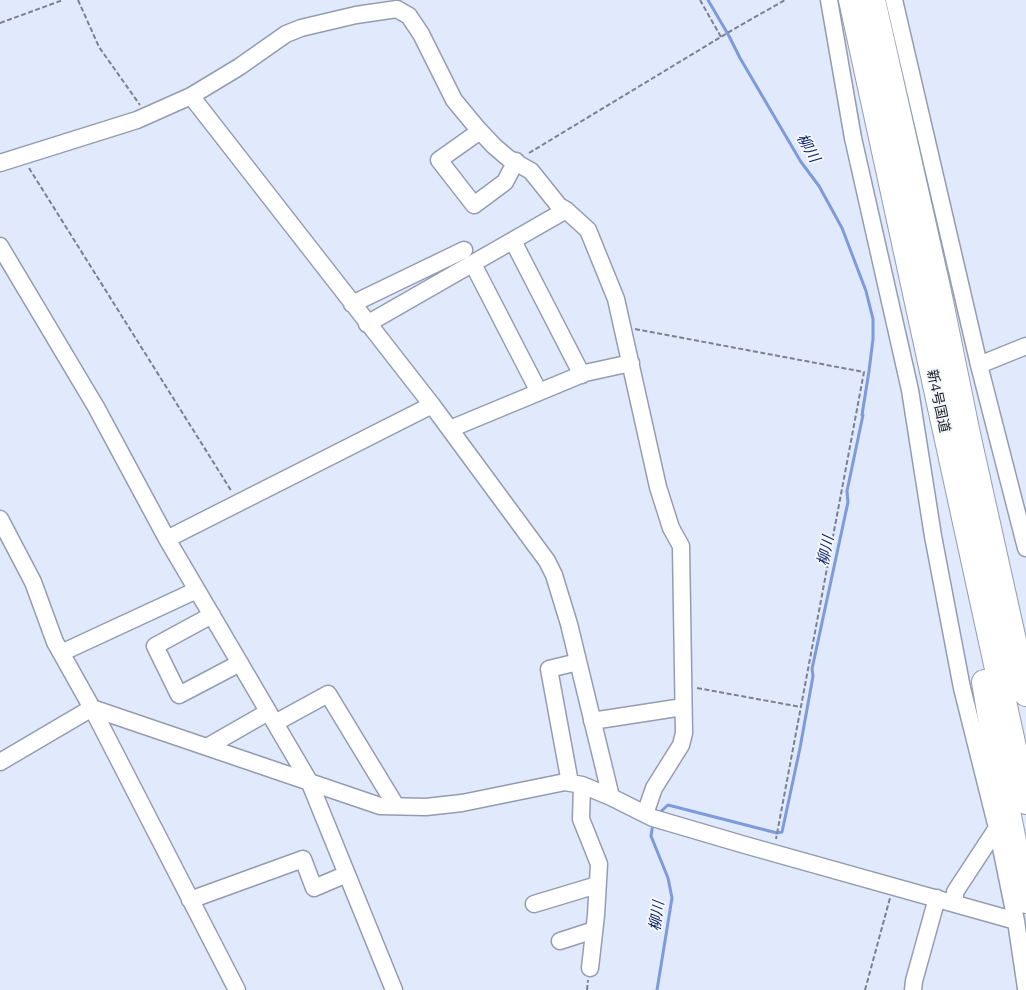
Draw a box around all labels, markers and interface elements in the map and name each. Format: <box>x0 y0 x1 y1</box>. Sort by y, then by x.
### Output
water label: 柳川 <box>793 131 823 165</box>
street label: 新4号国道 <box>923 368 953 434</box>
water label: 柳川 <box>814 535 838 567</box>
water label: 柳川 <box>646 900 668 932</box>

